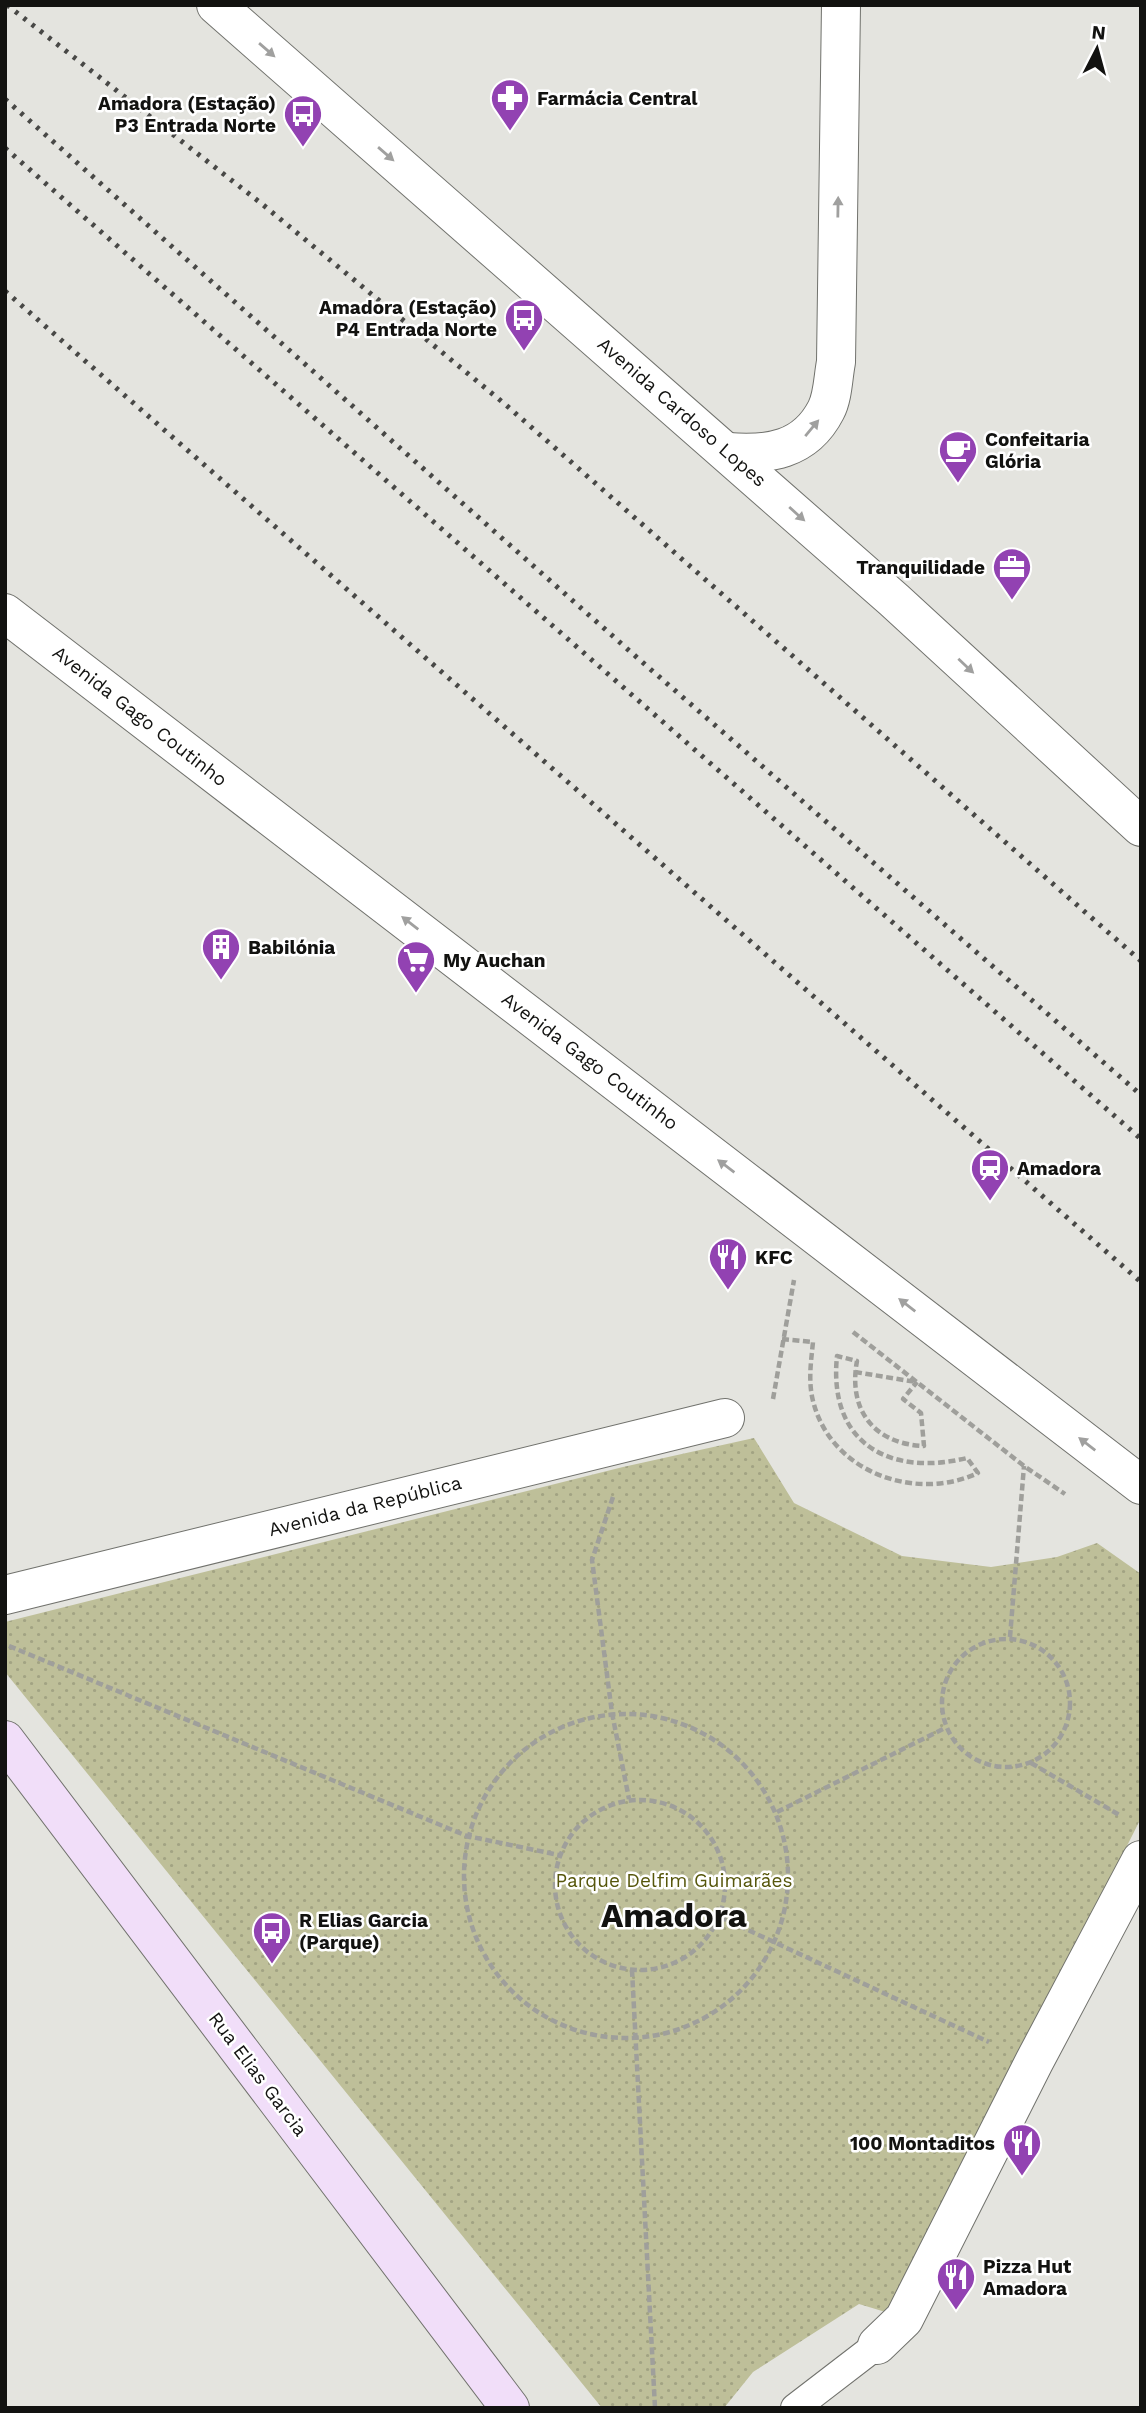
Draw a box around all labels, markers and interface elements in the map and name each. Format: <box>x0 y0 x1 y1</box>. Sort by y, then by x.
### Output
north arrow <box>1062 14 1132 84</box>
text: N <box>1091 20 1107 45</box>
one-way arrow <box>258 42 276 58</box>
pharmacy icon: Farmácia Central <box>489 77 531 132</box>
place label: Farmácia Central <box>537 87 698 110</box>
place label: Amadora (Estação) P3 Entrada Norte <box>98 92 276 137</box>
bus stop icon: Amadora (Estação) P3 Entrada Norte <box>282 93 324 148</box>
one-way arrow <box>377 146 395 162</box>
one-way arrow <box>833 195 844 217</box>
place label: Amadora (Estação) P4 Entrada Norte <box>319 296 497 341</box>
bus stop icon: Amadora (Estação) P4 Entrada Norte <box>503 297 545 352</box>
street label: Avenida Cardoso Lopes <box>593 332 771 492</box>
one-way arrow <box>804 419 820 437</box>
place label: Confeitaria Glória <box>985 428 1090 473</box>
cafe icon: Confeitaria Glória <box>937 429 979 484</box>
one-way arrow <box>788 505 805 521</box>
office icon: Tranquilidade <box>991 546 1033 601</box>
place label: Tranquilidade <box>856 556 985 579</box>
street label: Avenida Gago Coutinho <box>48 641 232 791</box>
one-way arrow <box>957 658 975 674</box>
one-way arrow <box>401 916 419 931</box>
building icon: Babilónia <box>200 926 242 981</box>
place label: Babilónia <box>248 936 335 959</box>
supermarket icon: My Auchan <box>395 939 437 994</box>
place label: My Auchan <box>443 949 545 972</box>
street label: Avenida Gago Coutinho <box>497 987 683 1135</box>
station icon: Amadora <box>969 1147 1011 1202</box>
place label: Amadora <box>1017 1157 1101 1180</box>
one-way arrow <box>717 1159 736 1173</box>
restaurant icon: KFC <box>707 1236 749 1291</box>
place label: KFC <box>755 1246 793 1269</box>
one-way arrow <box>898 1297 916 1312</box>
one-way arrow <box>1078 1436 1096 1451</box>
street label: Avenida da República <box>266 1471 464 1541</box>
park label: Parque Delfim Guimarães <box>555 1869 793 1892</box>
district label: Amadora <box>601 1896 747 1935</box>
place label: R Elias Garcia (Parque) <box>299 1909 428 1954</box>
bus stop icon: R Elias Garcia (Parque) <box>251 1910 293 1965</box>
street label: Rua Elias Garcia <box>204 2007 312 2141</box>
restaurant icon: 100 Montaditos <box>1001 2122 1043 2177</box>
place label: 100 Montaditos <box>850 2132 995 2155</box>
place label: Pizza Hut Amadora <box>983 2255 1072 2300</box>
restaurant icon: Pizza Hut Amadora <box>935 2256 977 2311</box>

